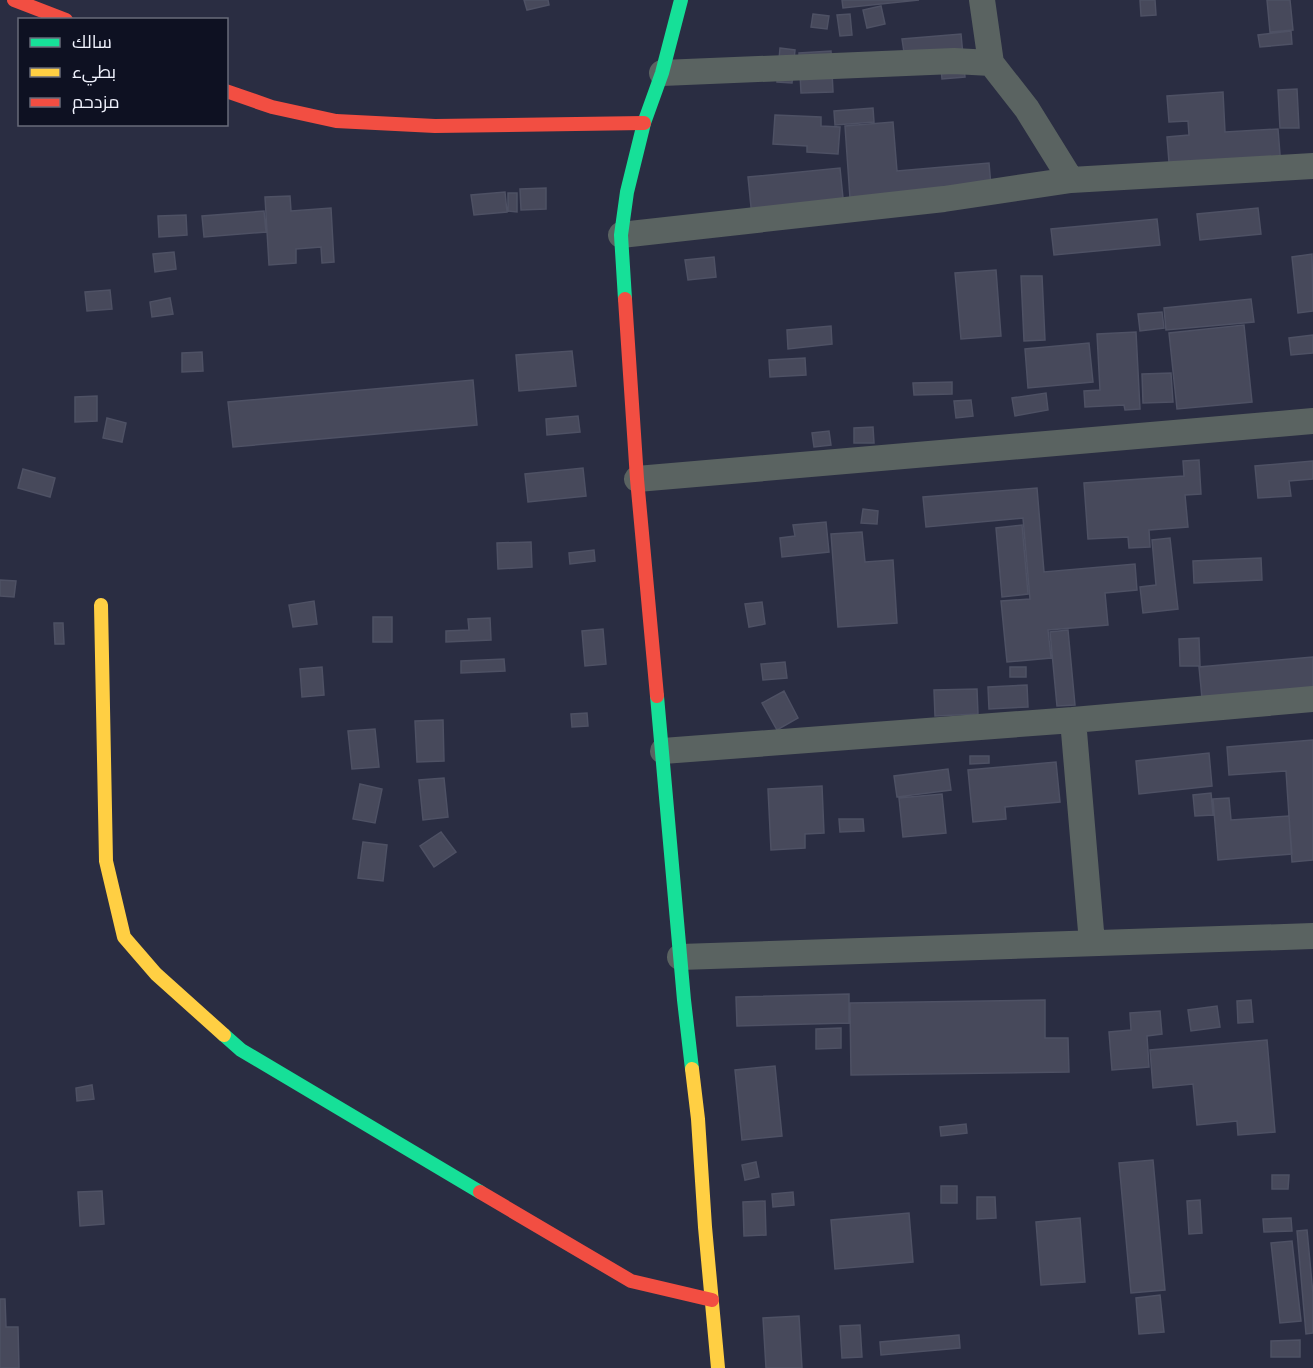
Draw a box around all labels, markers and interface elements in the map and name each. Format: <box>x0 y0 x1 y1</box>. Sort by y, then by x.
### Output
legend <box>18 18 228 126</box>
text: سالك <box>72 31 112 53</box>
text: بطيء <box>72 61 116 86</box>
text: مزدحم <box>72 91 120 114</box>

